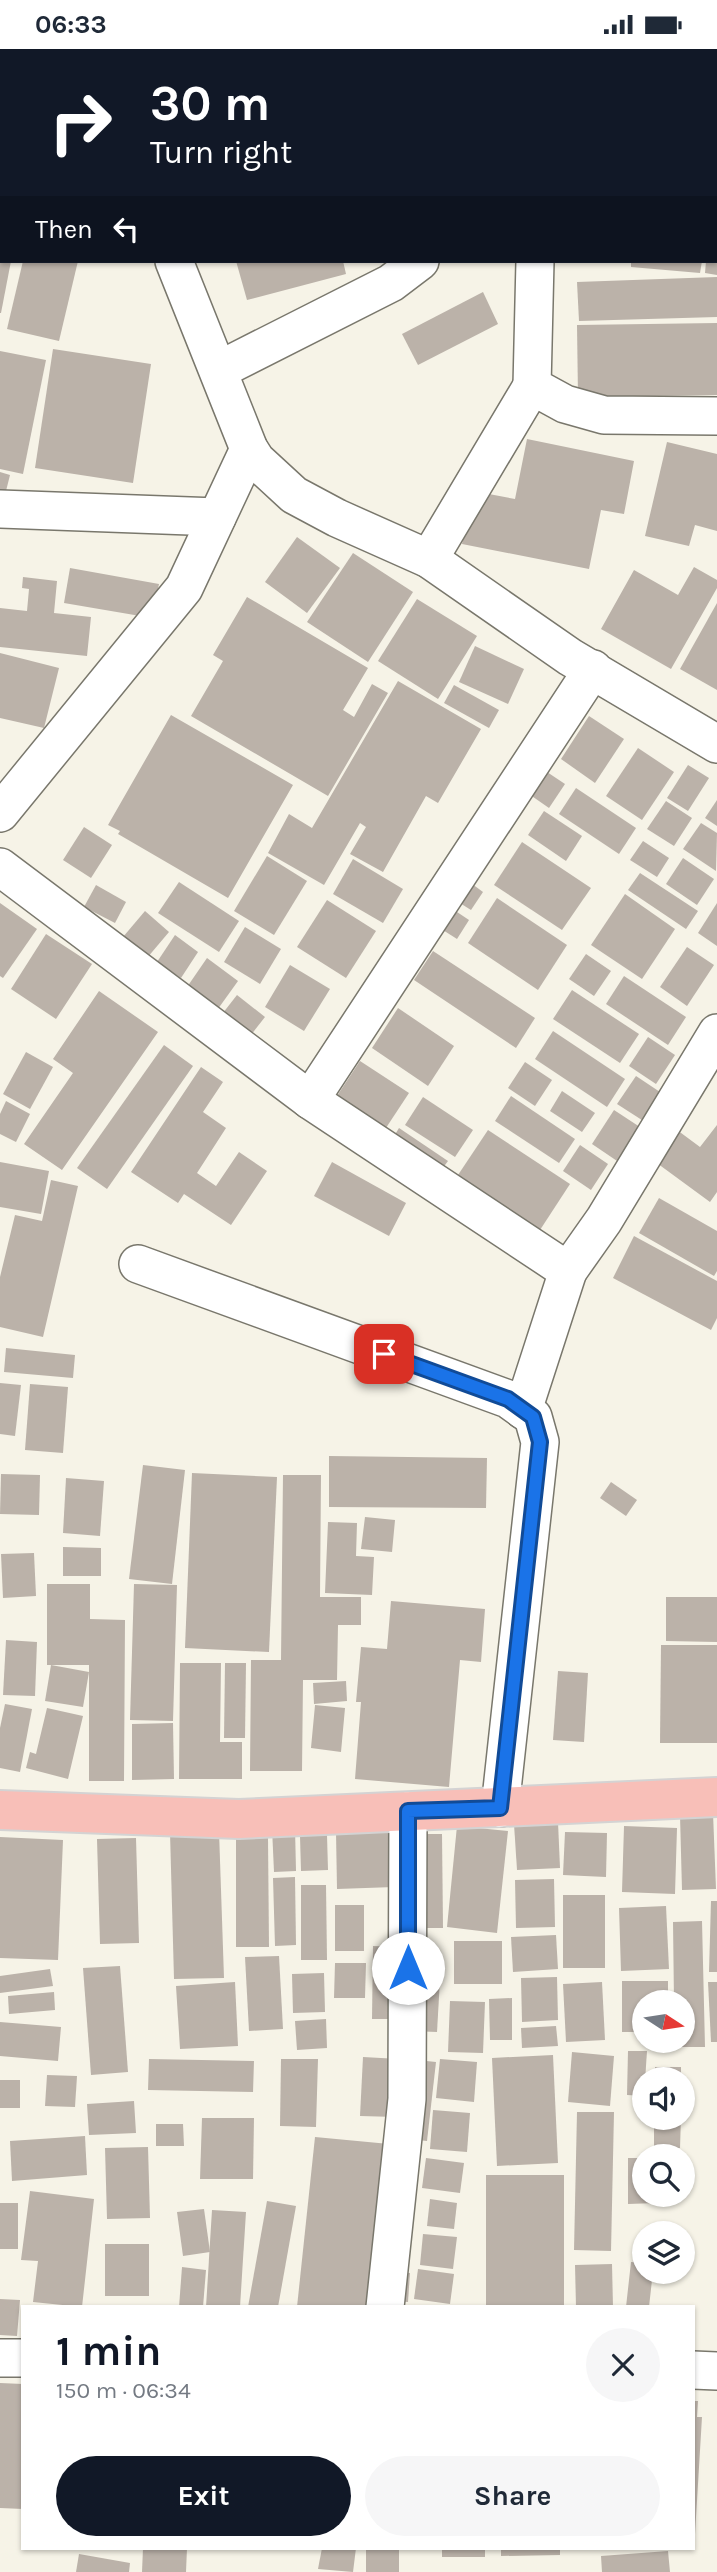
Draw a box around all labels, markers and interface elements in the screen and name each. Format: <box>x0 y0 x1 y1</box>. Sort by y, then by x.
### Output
text: 06:33 <box>35 9 107 40</box>
text: 30 m <box>150 75 270 132</box>
icon: right <box>35 77 126 168</box>
text: Turn right <box>150 134 292 171</box>
icon: left <box>107 210 145 248</box>
text: Then <box>35 214 93 245</box>
pin <box>354 1324 414 1384</box>
icon: arrive <box>365 1335 403 1373</box>
position arrow <box>371 1931 445 2005</box>
north arrow <box>632 1990 695 2053</box>
map controls <box>632 1990 695 2284</box>
button: sound <box>632 2067 695 2130</box>
button: search <box>632 2144 695 2207</box>
button: layers <box>632 2221 695 2284</box>
text: 1 min <box>56 2326 161 2376</box>
button: close <box>586 2328 660 2402</box>
text: 150 m · 06:34 <box>56 2377 191 2404</box>
button: Exit <box>56 2456 351 2536</box>
button: Share <box>365 2456 660 2536</box>

